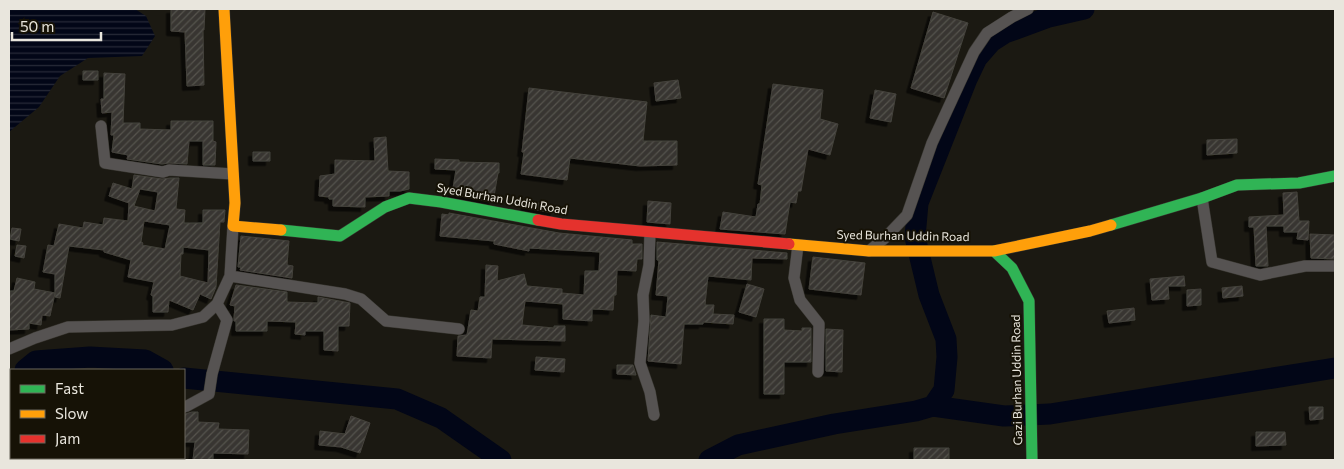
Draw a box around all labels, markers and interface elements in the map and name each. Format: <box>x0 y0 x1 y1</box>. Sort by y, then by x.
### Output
scale bar <box>12 10 101 42</box>
text: 50 m <box>20 17 54 35</box>
street label: Syed Burhan Uddin Road <box>436 180 569 216</box>
street label: Syed Burhan Uddin Road <box>837 227 970 243</box>
street label: Gazi Burhan Uddin Road <box>1008 314 1024 446</box>
legend <box>10 369 185 459</box>
text: Fast <box>55 379 84 397</box>
text: Slow <box>55 404 88 422</box>
text: Jam <box>55 429 80 447</box>

